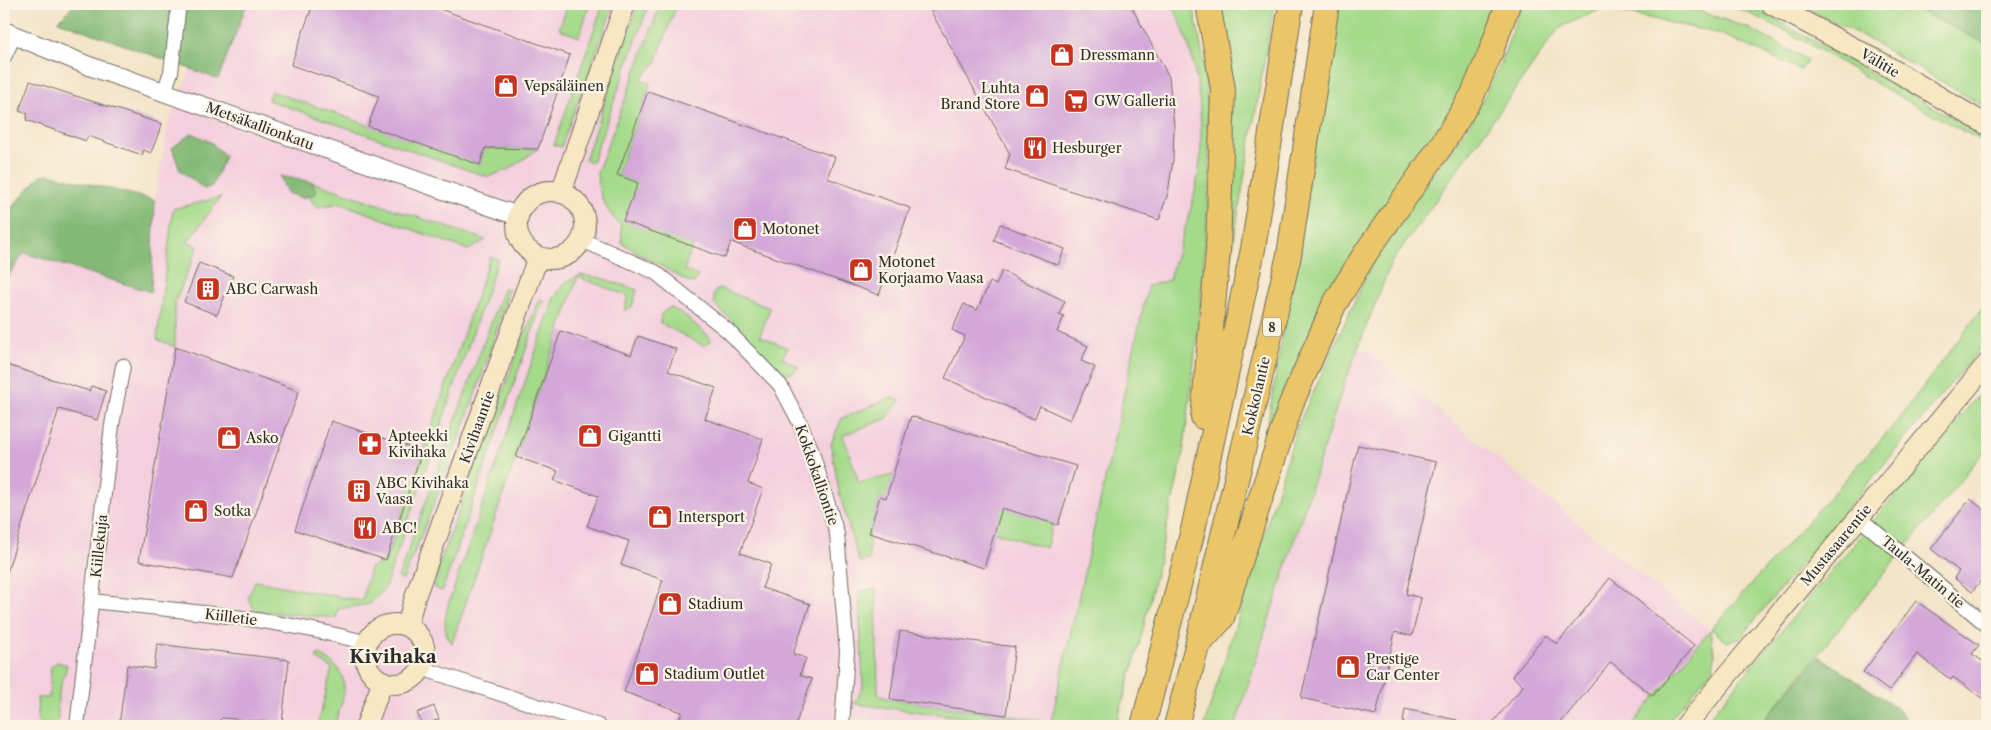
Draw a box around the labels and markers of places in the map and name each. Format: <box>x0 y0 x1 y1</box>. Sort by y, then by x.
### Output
shop icon: Dressmann <box>1049 42 1075 68</box>
place label: Dressmann <box>1080 46 1155 64</box>
shop icon: Vepsäläinen <box>493 73 519 99</box>
place label: Vepsäläinen <box>523 77 604 95</box>
place label: Luhta Brand Store <box>941 79 1021 113</box>
shop icon: Luhta Brand Store <box>1024 83 1050 109</box>
supermarket icon: GW Galleria <box>1063 88 1089 114</box>
place label: GW Galleria <box>1094 92 1177 110</box>
restaurant icon: Hesburger <box>1022 135 1048 161</box>
place label: Hesburger <box>1052 139 1122 157</box>
shop icon: Motonet <box>732 216 758 242</box>
place label: Motonet <box>762 220 820 238</box>
place label: Motonet Korjaamo Vaasa <box>878 253 984 287</box>
shop icon: Motonet Korjaamo Vaasa <box>848 257 874 283</box>
building icon: ABC Carwash <box>195 276 221 302</box>
place label: ABC Carwash <box>225 280 318 298</box>
shop icon: Gigantti <box>577 423 603 449</box>
shop icon: Asko <box>216 425 242 451</box>
place label: Apteekki Kivihaka <box>387 427 448 461</box>
place label: Gigantti <box>608 427 661 445</box>
place label: Asko <box>245 429 279 447</box>
pharmacy icon: Apteekki Kivihaka <box>357 431 383 457</box>
place label: ABC Kivihaka Vaasa <box>375 474 469 508</box>
building icon: ABC Kivihaka Vaasa <box>346 478 372 504</box>
shop icon: Sotka <box>183 498 209 524</box>
place label: Sotka <box>214 502 252 520</box>
shop icon: Intersport <box>647 504 673 530</box>
place label: Intersport <box>678 508 745 526</box>
restaurant icon: ABC! <box>352 515 378 541</box>
place label: ABC! <box>381 519 417 537</box>
shop icon: Stadium <box>657 591 683 617</box>
place label: Stadium <box>688 595 743 613</box>
place label: Prestige Car Center <box>1366 650 1440 684</box>
shop icon: Prestige Car Center <box>1335 654 1361 680</box>
shop icon: Stadium Outlet <box>634 661 660 687</box>
place label: Stadium Outlet <box>664 665 765 683</box>

